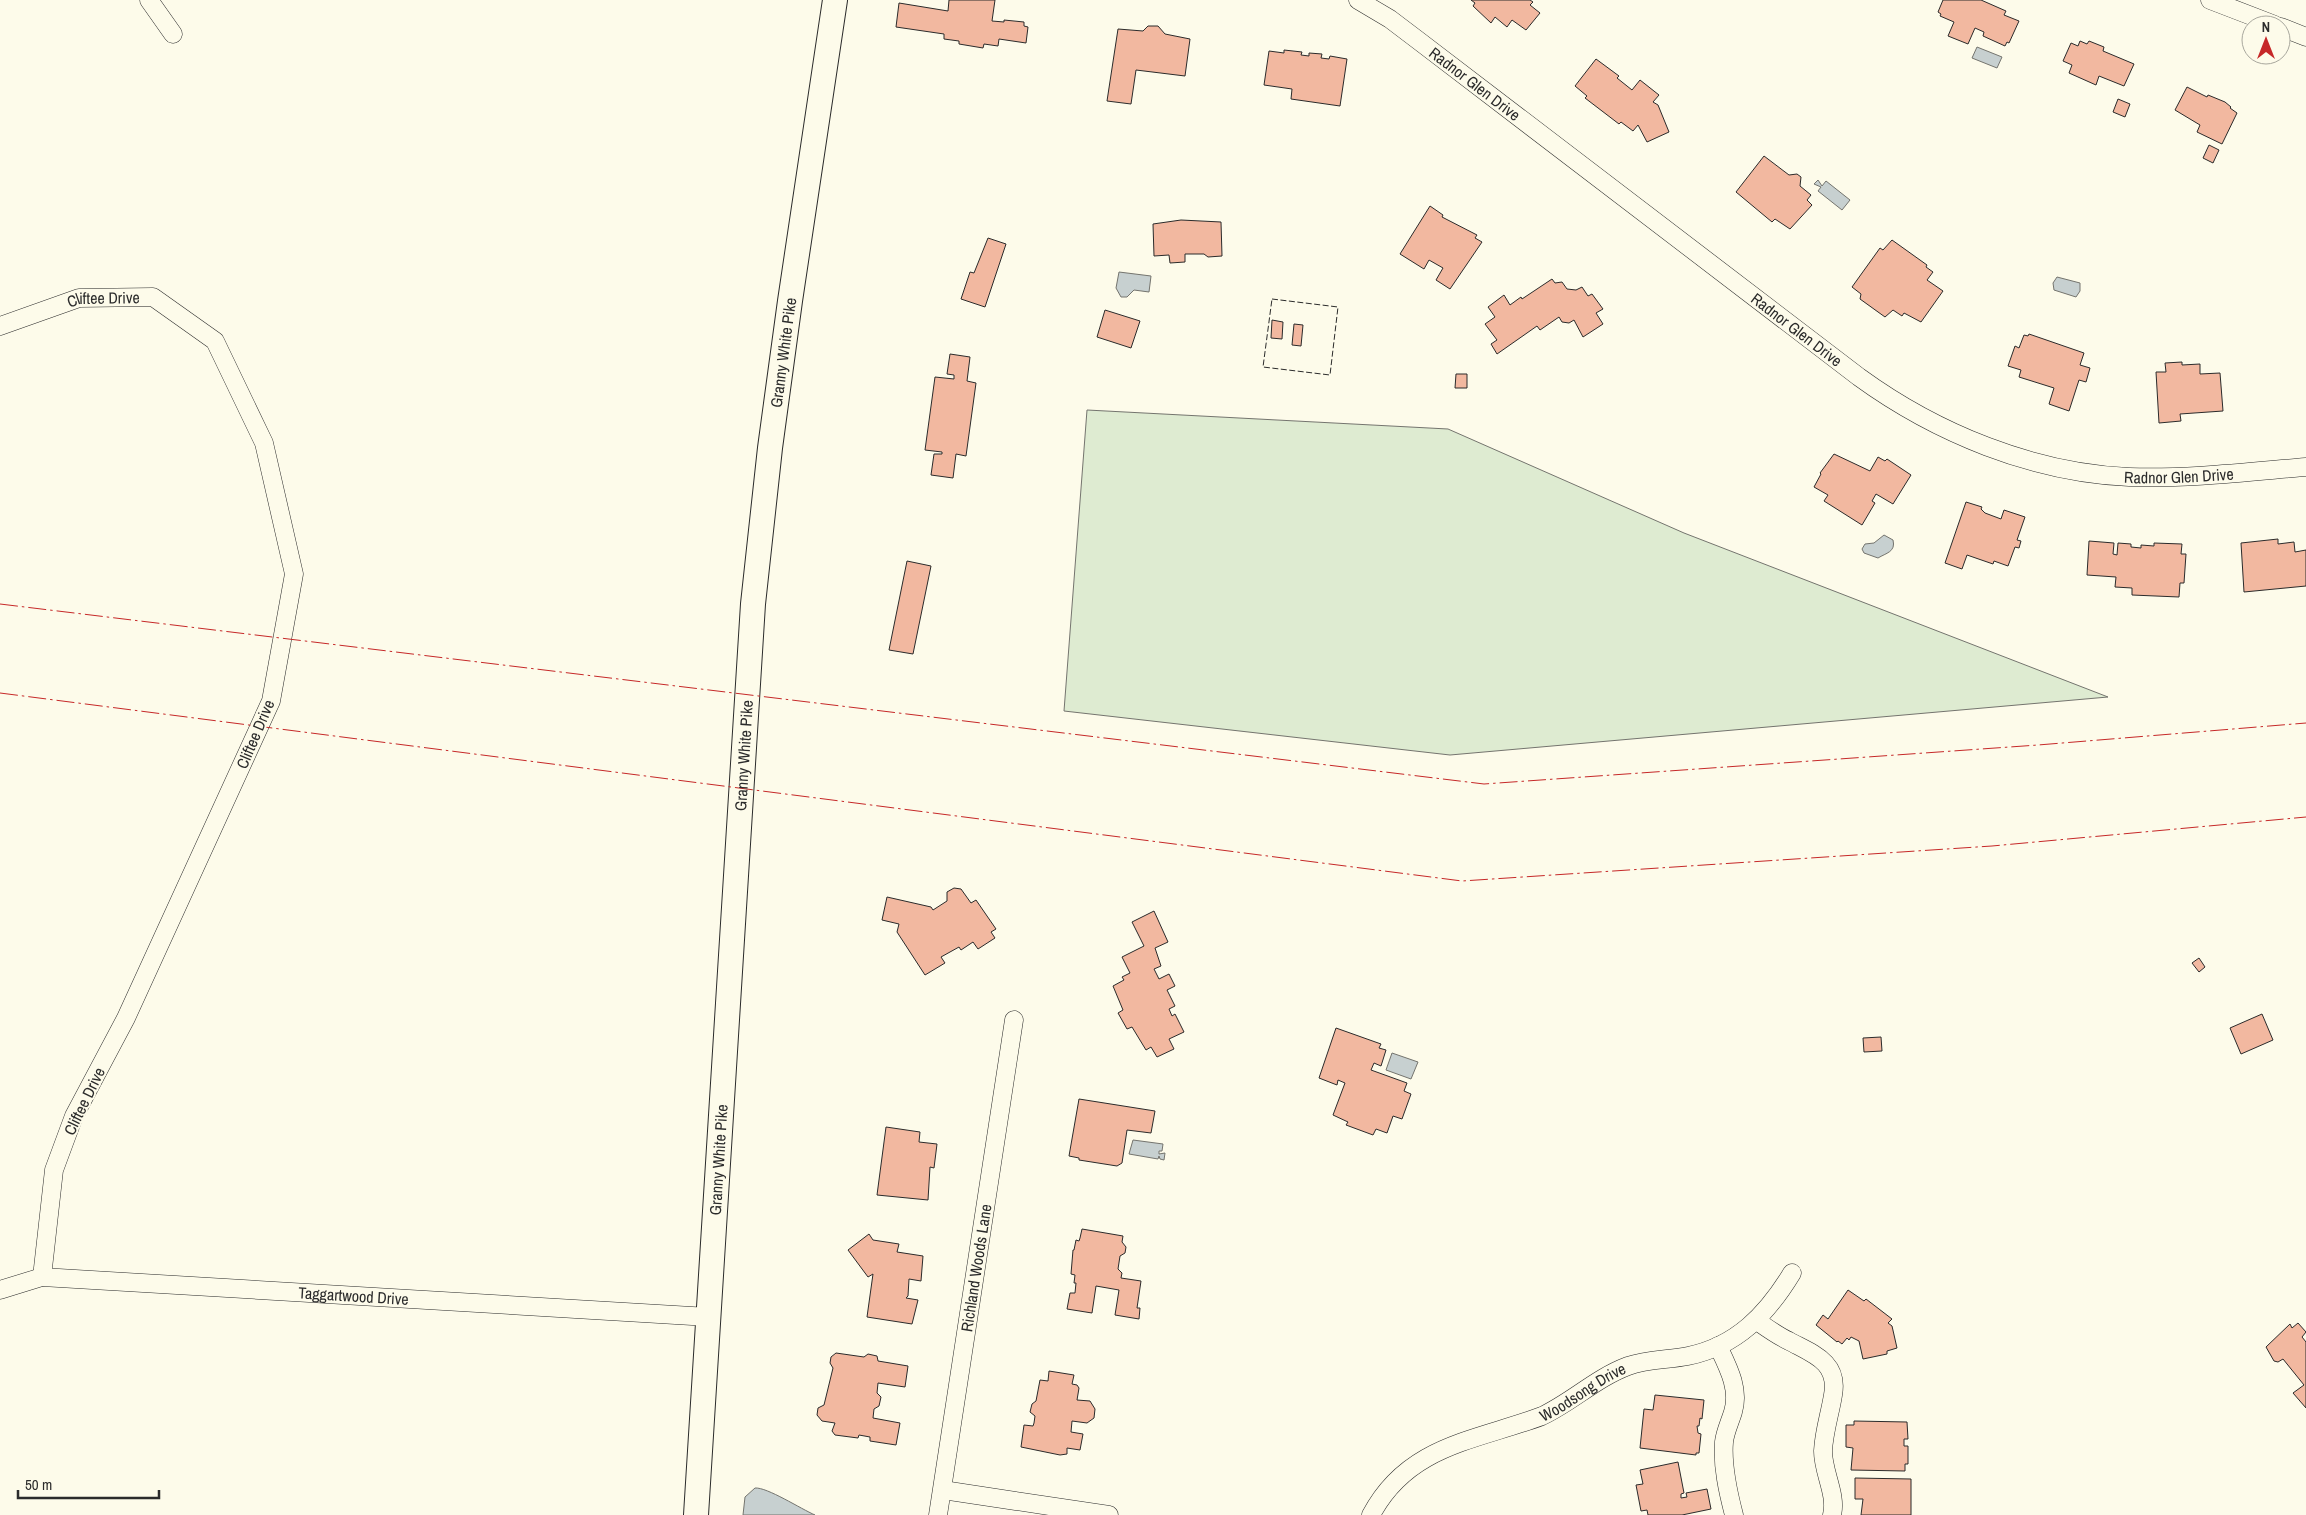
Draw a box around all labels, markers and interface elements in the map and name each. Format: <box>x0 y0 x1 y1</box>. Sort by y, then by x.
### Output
north arrow <box>2241 15 2291 65</box>
text: N <box>2262 18 2270 36</box>
street label: Radnor Glen Drive <box>1425 42 1525 126</box>
street label: Cliftee Drive <box>64 286 140 312</box>
street label: Radnor Glen Drive <box>1747 288 1847 371</box>
street label: Granny White Pike <box>765 296 801 409</box>
street label: Radnor Glen Drive <box>2124 462 2234 488</box>
street label: Cliftee Drive <box>231 696 279 772</box>
street label: Granny White Pike <box>729 699 758 812</box>
street label: Cliftee Drive <box>58 1063 110 1139</box>
street label: Granny White Pike <box>704 1104 733 1216</box>
street label: Richland Woods Lane <box>955 1203 997 1333</box>
street label: Taggartwood Drive <box>298 1281 409 1310</box>
street label: Woodsong Drive <box>1536 1357 1629 1427</box>
scale bar <box>18 1468 159 1500</box>
text: 50 m <box>25 1474 52 1495</box>

